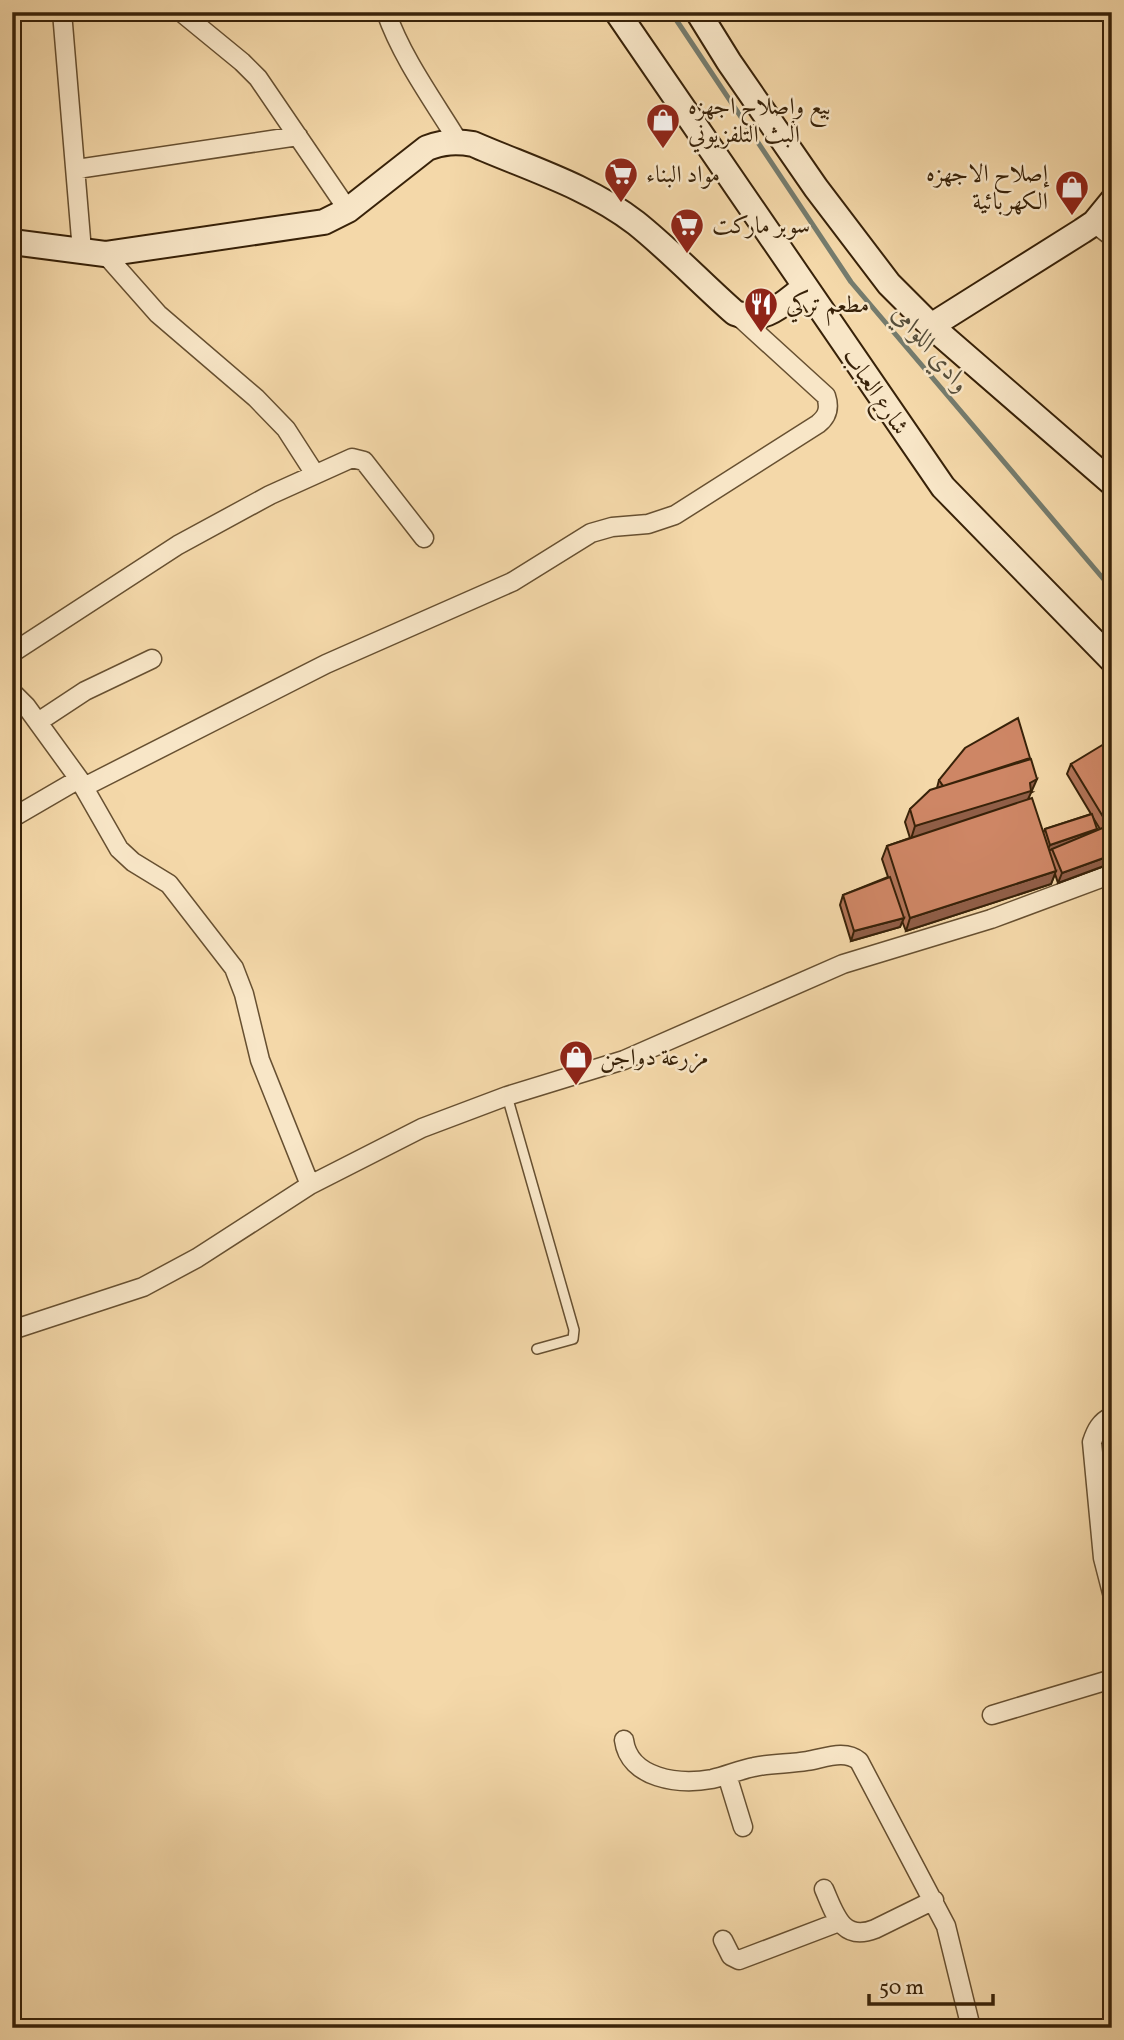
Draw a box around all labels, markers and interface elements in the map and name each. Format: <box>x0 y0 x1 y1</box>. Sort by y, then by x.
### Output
place label: بيع وإصلاح اجهزه البث التلفزيوني <box>688 91 831 153</box>
shop icon: بيع وإصلاح اجهزه البث التلفزيوني <box>644 101 682 150</box>
supermarket icon: مواد البناء <box>602 155 640 204</box>
place label: إصلاح الاجهزه الكهربائية <box>926 158 1050 220</box>
place label: مواد البناء <box>646 159 720 193</box>
shop icon: إصلاح الاجهزه الكهربائية <box>1053 168 1091 217</box>
supermarket icon: سوبر ماركت <box>668 206 706 255</box>
place label: سوبر ماركت <box>712 210 810 244</box>
restaurant icon: مطعم تركي <box>742 285 780 334</box>
place label: مطعم تركي <box>786 289 869 326</box>
water label: وادي اللوامي <box>881 297 978 403</box>
street label: شارع العباب <box>832 342 916 443</box>
shop icon: مزرعة دواجن <box>557 1038 595 1087</box>
place label: مزرعة دواجن <box>600 1042 709 1076</box>
scale bar <box>869 1963 993 2007</box>
text: 50 m <box>879 1974 924 2003</box>

